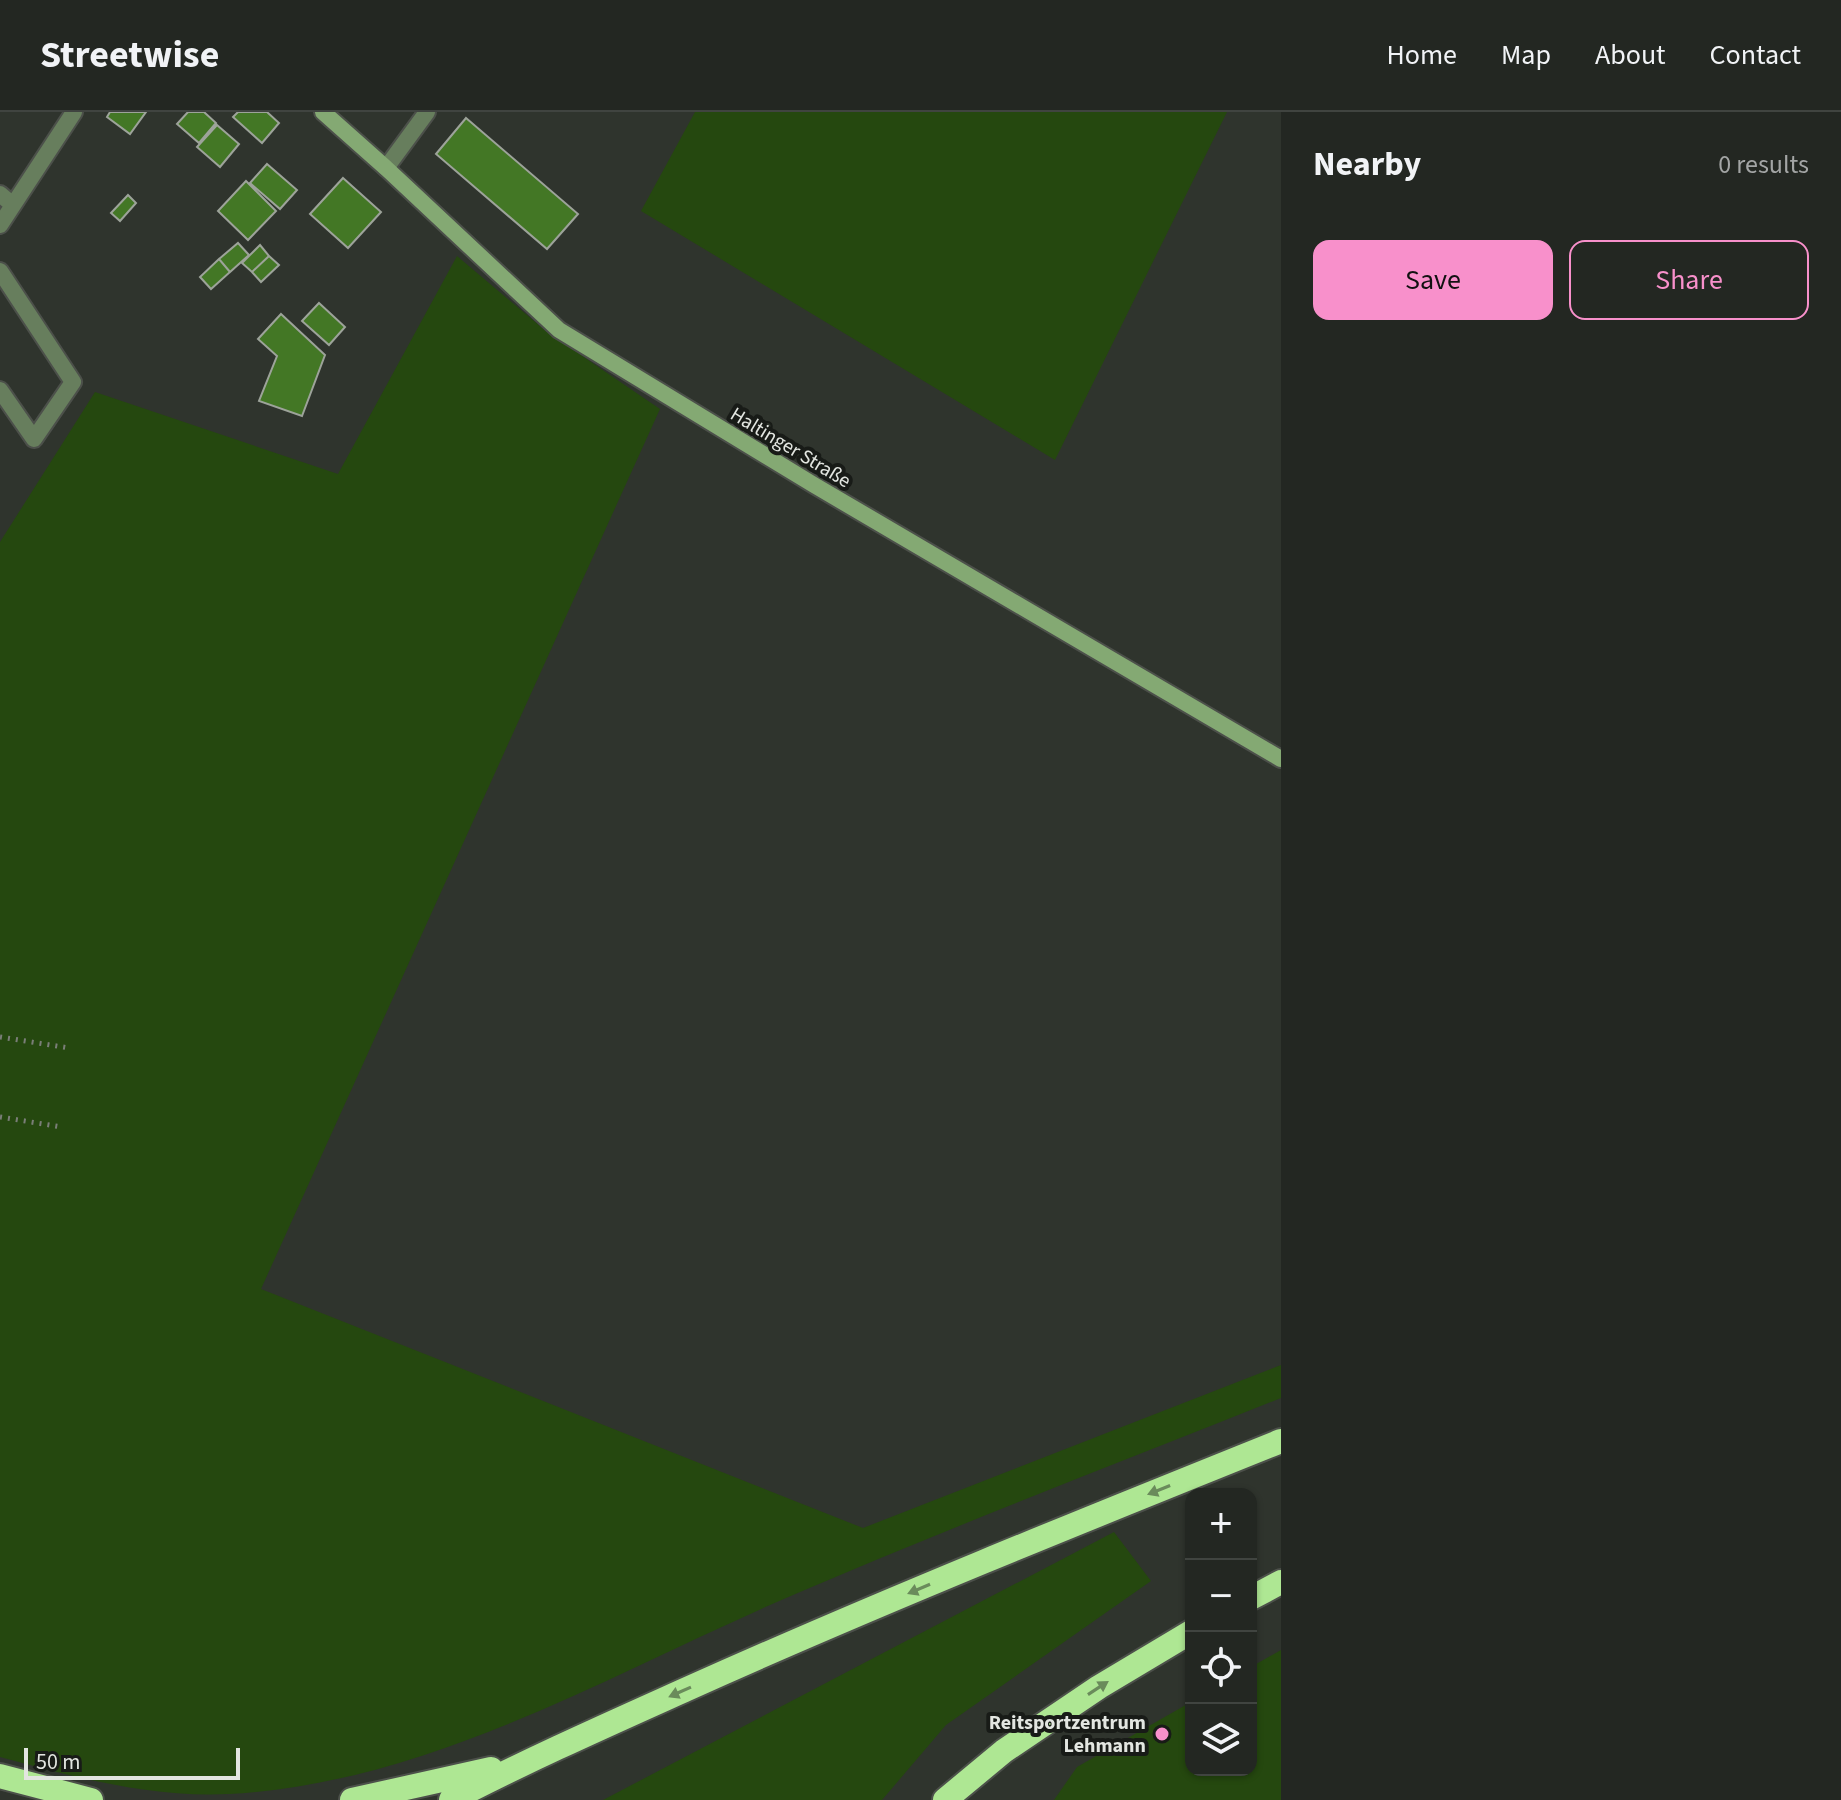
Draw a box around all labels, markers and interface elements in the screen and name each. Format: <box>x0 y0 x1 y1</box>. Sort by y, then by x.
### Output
text: Streetwise <box>40 28 219 82</box>
text: Home <box>1386 35 1457 75</box>
text: Map <box>1501 35 1551 75</box>
text: About <box>1595 35 1666 75</box>
text: Contact <box>1710 35 1801 75</box>
text: Nearby <box>1313 140 1421 189</box>
text: 0 results <box>1718 146 1809 183</box>
button: Save <box>1313 240 1553 320</box>
button: Share <box>1569 240 1809 320</box>
street label: Haltinger Straße <box>725 401 856 495</box>
one-way arrow <box>1147 1484 1171 1497</box>
map controls <box>1185 1488 1257 1776</box>
button: + <box>1185 1488 1257 1560</box>
button: − <box>1185 1560 1257 1632</box>
one-way arrow <box>907 1583 931 1596</box>
button: locate <box>1185 1632 1257 1704</box>
one-way arrow <box>1087 1681 1109 1695</box>
one-way arrow <box>668 1685 692 1699</box>
button: layers <box>1185 1704 1257 1776</box>
place label: Reitsportzentrum Lehmann <box>989 1709 1146 1760</box>
marker: Reitsportzentrum Lehmann <box>1153 1725 1171 1743</box>
scale bar <box>24 1744 240 1780</box>
text: 50 m <box>36 1746 81 1778</box>

